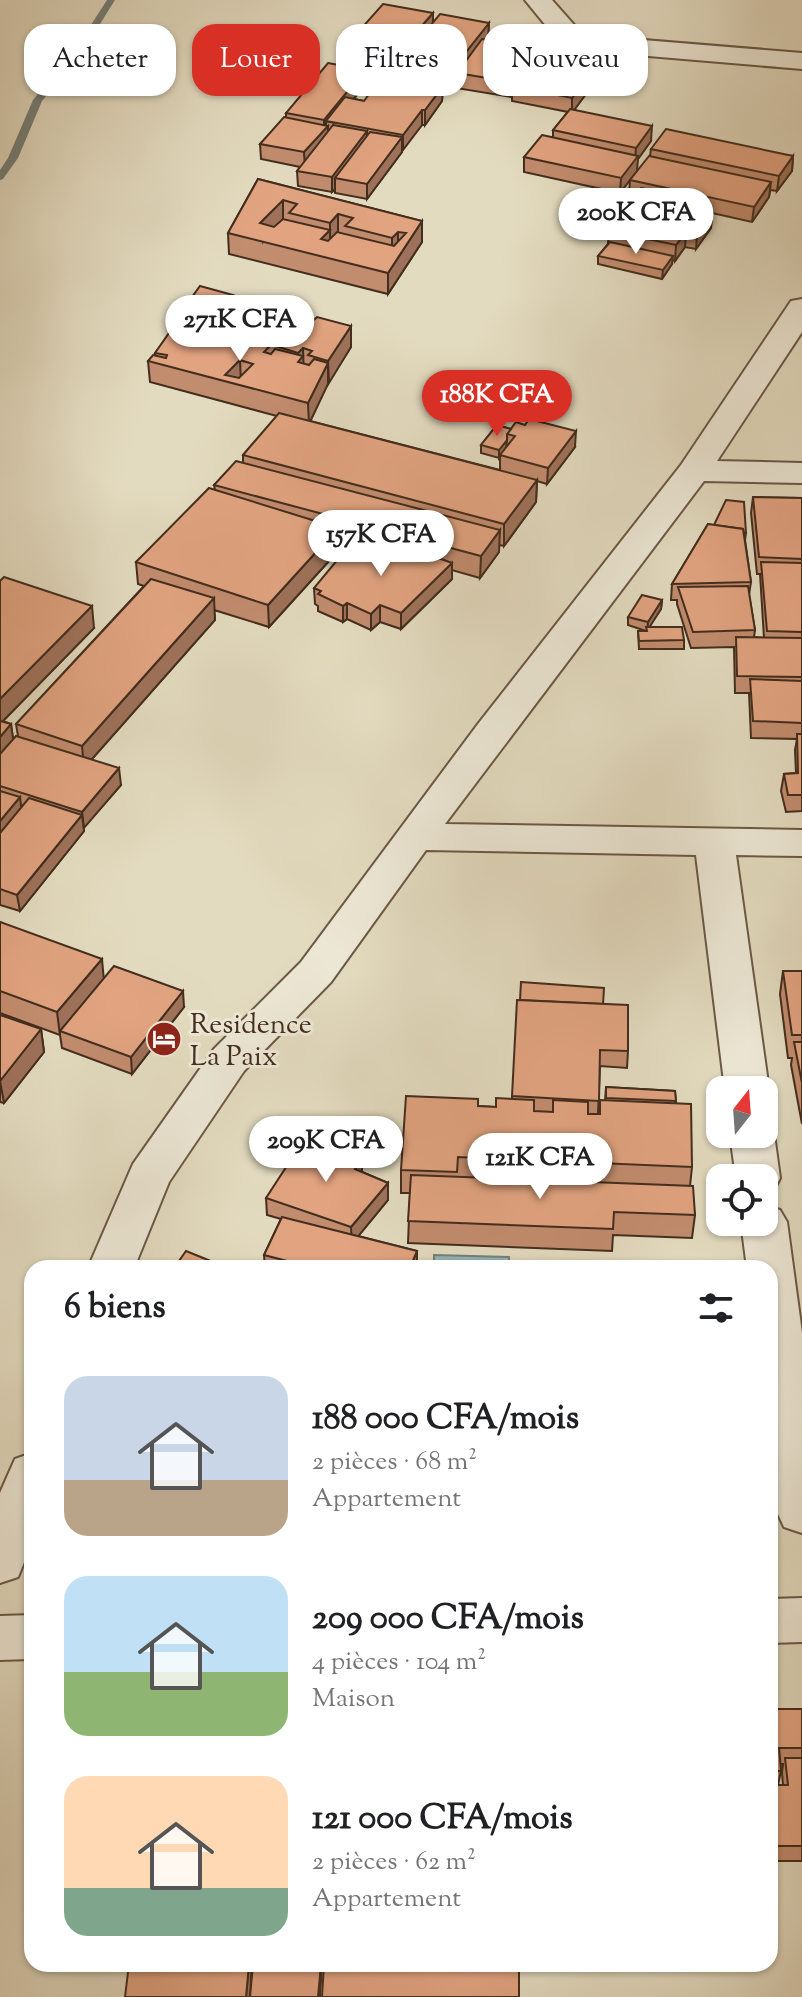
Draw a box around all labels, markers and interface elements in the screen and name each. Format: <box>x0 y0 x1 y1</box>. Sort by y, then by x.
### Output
chip: Acheter <box>24 24 176 96</box>
chip: Louer <box>192 24 320 96</box>
chip: Filtres <box>336 24 467 96</box>
chip: Nouveau <box>483 24 648 96</box>
pin: 200K CFA <box>553 188 719 256</box>
text: 200K CFA <box>576 195 696 232</box>
pin: 271K CFA <box>157 295 323 363</box>
text: 271K CFA <box>183 302 297 339</box>
pin: 188K CFA <box>414 370 580 438</box>
text: 188K CFA <box>440 377 554 414</box>
pin: 157K CFA <box>298 510 464 578</box>
text: 157K CFA <box>326 517 436 554</box>
place label: Residence La Paix <box>190 1006 312 1078</box>
hotel icon: Residence La Paix <box>145 1020 183 1058</box>
north arrow <box>706 1076 778 1148</box>
map controls <box>706 1076 778 1236</box>
pin: 209K CFA <box>243 1116 409 1184</box>
text: 209K CFA <box>267 1123 385 1160</box>
pin: 121K CFA <box>457 1133 623 1201</box>
text: 121K CFA <box>485 1140 595 1177</box>
button: locate <box>706 1164 778 1236</box>
text: 6 biens <box>64 1284 166 1333</box>
icon: filters <box>694 1286 738 1330</box>
text: 188 000 CFA/mois <box>312 1395 579 1444</box>
icon: home <box>128 1408 224 1504</box>
text: 2 pièces · 68 m² <box>312 1444 477 1481</box>
text: Appartement <box>312 1481 461 1518</box>
text: 209 000 CFA/mois <box>312 1595 584 1644</box>
icon: home <box>128 1608 224 1704</box>
text: 4 pièces · 104 m² <box>312 1644 486 1681</box>
text: Maison <box>312 1681 395 1718</box>
text: 121 000 CFA/mois <box>312 1795 573 1844</box>
icon: home <box>128 1808 224 1904</box>
text: 2 pièces · 62 m² <box>312 1844 476 1881</box>
text: Appartement <box>312 1881 461 1918</box>

